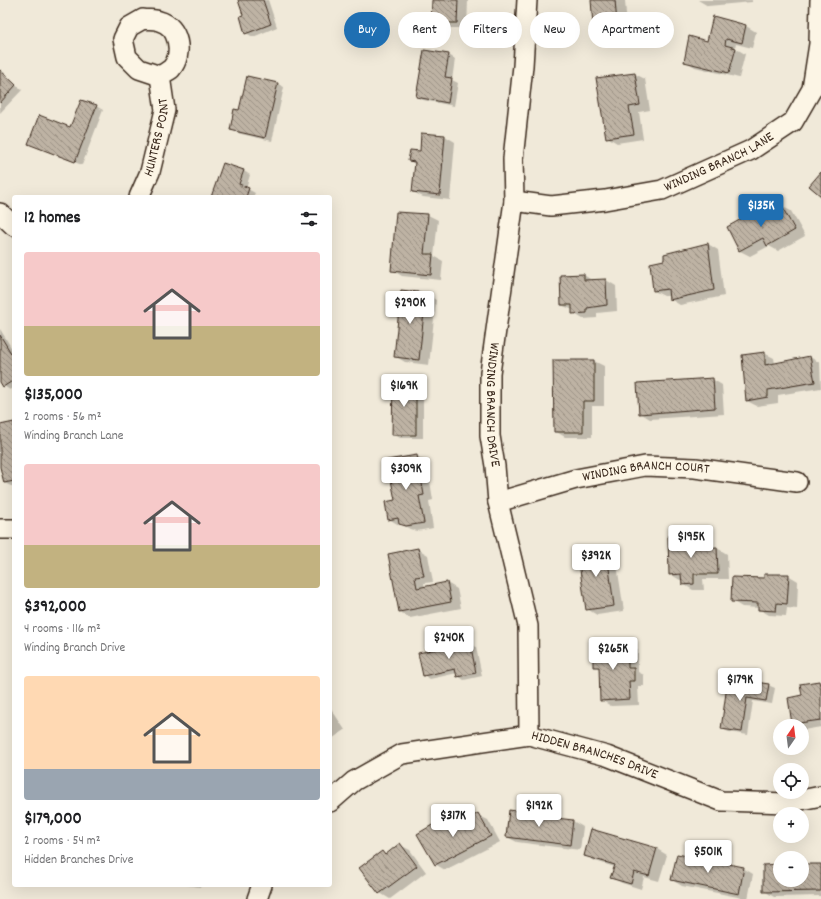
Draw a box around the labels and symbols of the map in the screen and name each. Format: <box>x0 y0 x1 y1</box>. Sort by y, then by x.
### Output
street label: HUNTERS POINT <box>139 96 175 180</box>
street label: WINDING BRANCH LANE <box>661 127 779 198</box>
pin: $135K <box>733 194 789 228</box>
pin: $290K <box>382 291 438 325</box>
street label: WINDING BRANCH DRIVE <box>480 341 505 469</box>
pin: $169K <box>376 374 432 408</box>
street label: WINDING BRANCH COURT <box>581 456 711 488</box>
pin: $309K <box>378 457 434 491</box>
pin: $195K <box>663 525 719 559</box>
pin: $392K <box>568 544 624 578</box>
pin: $240K <box>421 626 477 660</box>
pin: $265K <box>585 637 641 671</box>
pin: $179K <box>712 668 768 702</box>
north arrow <box>773 719 809 755</box>
street label: HIDDEN BRANCHES DRIVE <box>529 726 661 785</box>
pin: $192K <box>511 794 567 828</box>
pin: $317K <box>425 804 481 838</box>
pin: $501K <box>680 840 736 874</box>

